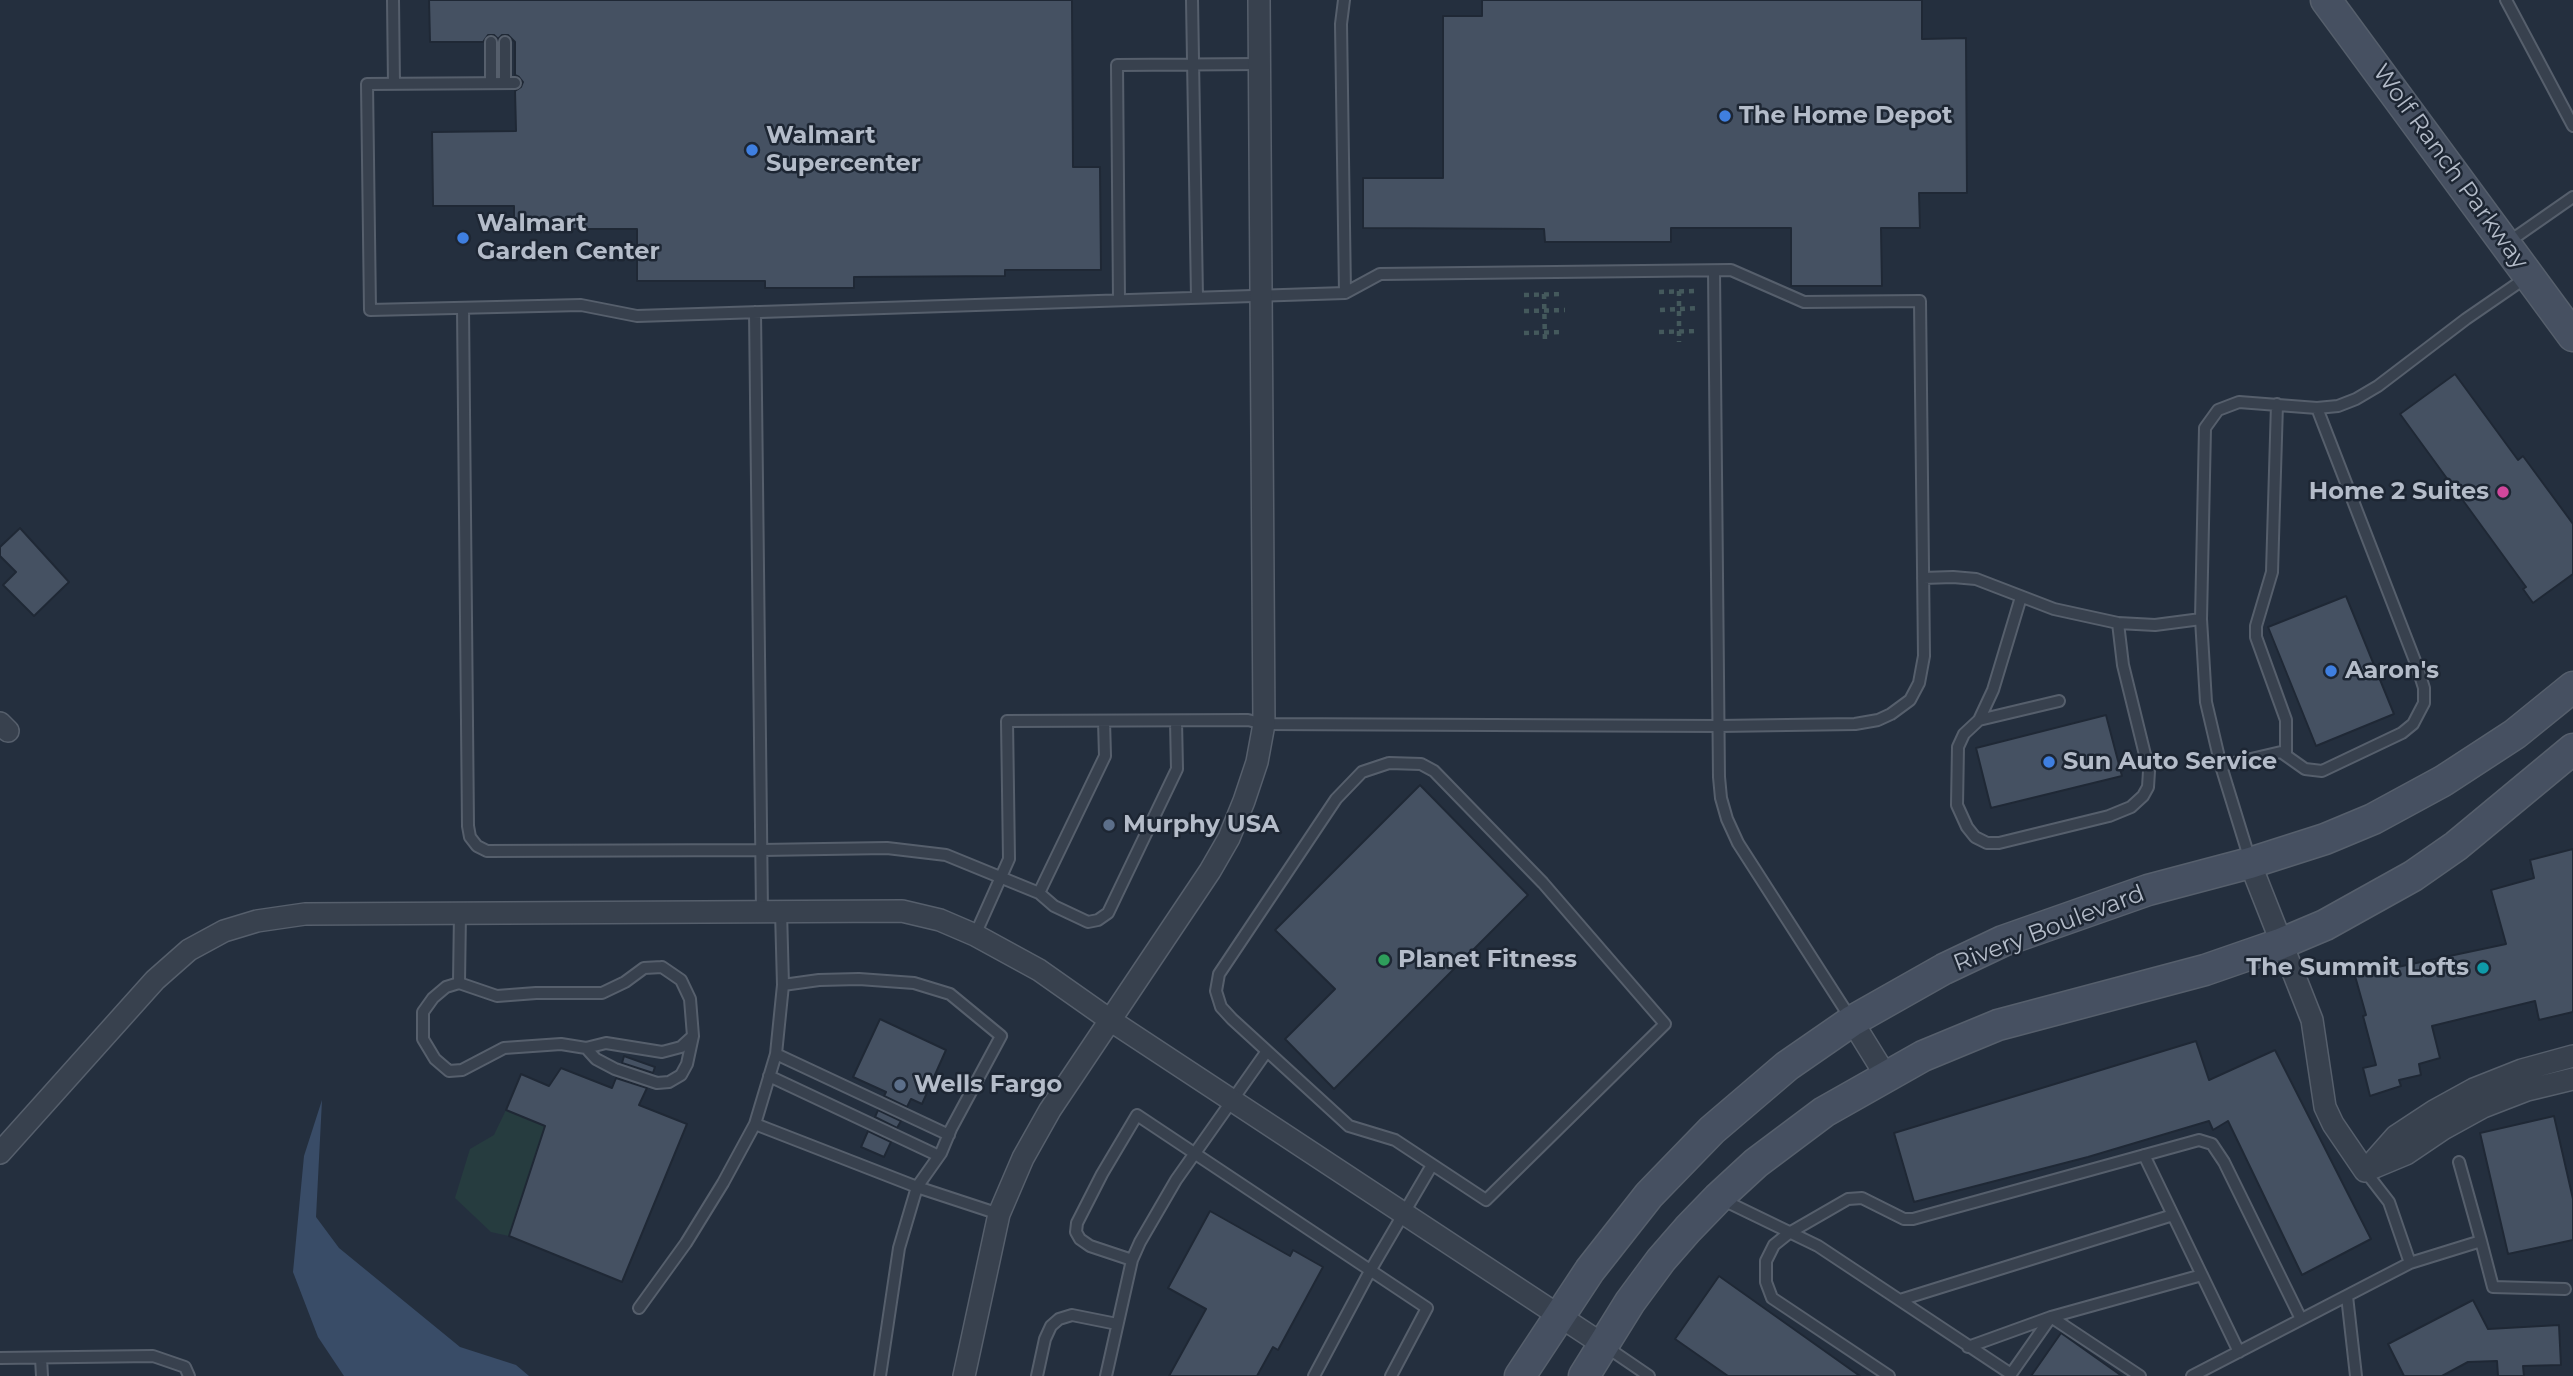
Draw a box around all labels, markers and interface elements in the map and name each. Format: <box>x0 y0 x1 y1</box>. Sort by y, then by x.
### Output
street label: Wolf Ranch Parkway <box>2366 59 2534 275</box>
place label: The Home Depot <box>1739 102 1952 130</box>
marker: The Home Depot <box>1717 108 1733 124</box>
place label: Walmart Supercenter <box>766 122 921 178</box>
marker: Walmart Supercenter <box>744 142 760 158</box>
place label: Walmart Garden Center <box>477 210 660 266</box>
marker: Walmart Garden Center <box>455 230 471 246</box>
place label: Home 2 Suites <box>2309 478 2489 506</box>
marker: Home 2 Suites <box>2495 484 2511 500</box>
place label: Aaron's <box>2345 657 2439 685</box>
marker: Aaron's <box>2323 663 2339 679</box>
place label: Sun Auto Service <box>2063 748 2277 776</box>
marker: Sun Auto Service <box>2041 754 2057 770</box>
place label: Murphy USA <box>1123 811 1279 839</box>
marker: Murphy USA <box>1101 817 1117 833</box>
street label: Rivery Boulevard <box>1950 879 2148 979</box>
place label: Planet Fitness <box>1398 946 1577 974</box>
marker: Planet Fitness <box>1376 952 1392 968</box>
place label: The Summit Lofts <box>2246 954 2469 982</box>
marker: The Summit Lofts <box>2475 960 2491 976</box>
place label: Wells Fargo <box>914 1071 1062 1099</box>
marker: Wells Fargo <box>892 1077 908 1093</box>

